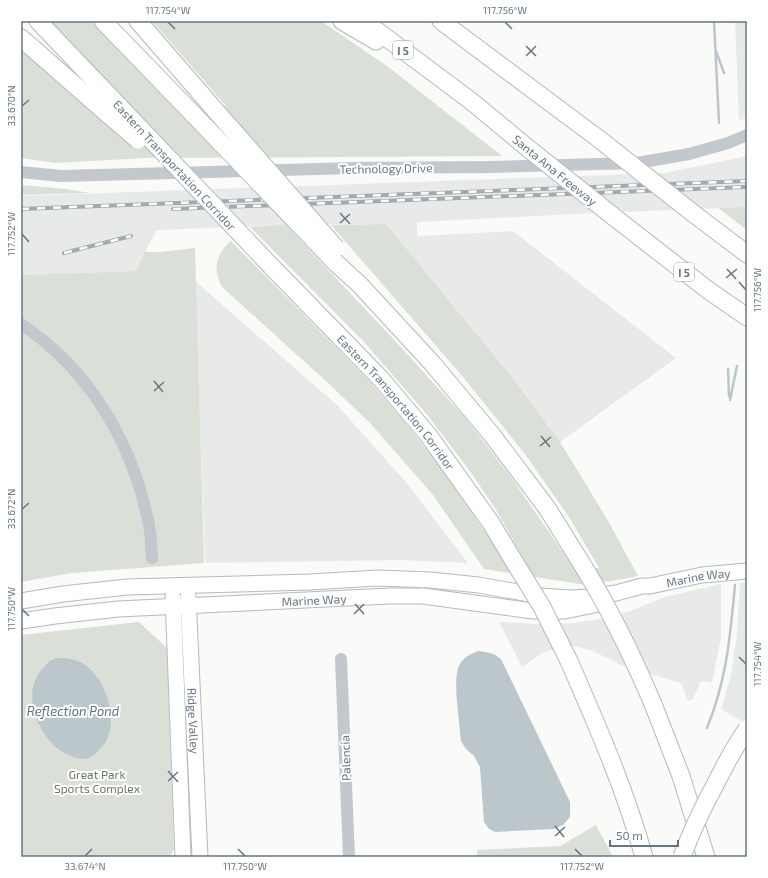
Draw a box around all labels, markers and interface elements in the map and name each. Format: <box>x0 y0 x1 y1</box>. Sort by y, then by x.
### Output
text: 117.754°W <box>146 4 191 16</box>
text: 117.756°W <box>483 4 527 16</box>
road number: I 5 <box>393 41 413 59</box>
text: 33.670°N <box>5 86 17 126</box>
street label: Eastern Transportation Corridor <box>111 97 239 233</box>
street label: Santa Ana Freeway <box>510 132 600 209</box>
street label: Technology Drive <box>339 160 433 176</box>
text: 117.752°W <box>5 212 17 256</box>
road number: I 5 <box>674 263 694 281</box>
text: 117.756°W <box>751 268 763 312</box>
street label: Eastern Transportation Corridor <box>334 331 458 472</box>
text: 33.672°N <box>5 489 17 529</box>
street label: Marine Way <box>665 565 732 589</box>
text: 117.750°W <box>5 586 17 631</box>
street label: Marine Way <box>281 591 347 608</box>
text: 117.754°W <box>751 641 763 686</box>
street label: Ridge Valley <box>185 687 202 755</box>
water label: Reflection Pond <box>27 703 120 719</box>
street label: Palencia <box>337 735 353 781</box>
park label: Great Park Sports Complex <box>54 767 141 795</box>
scale bar <box>610 822 678 848</box>
text: 50 m <box>616 828 643 842</box>
text: 33.674°N <box>64 860 106 872</box>
text: 117.750°W <box>223 860 268 872</box>
text: 117.752°W <box>560 860 604 872</box>

